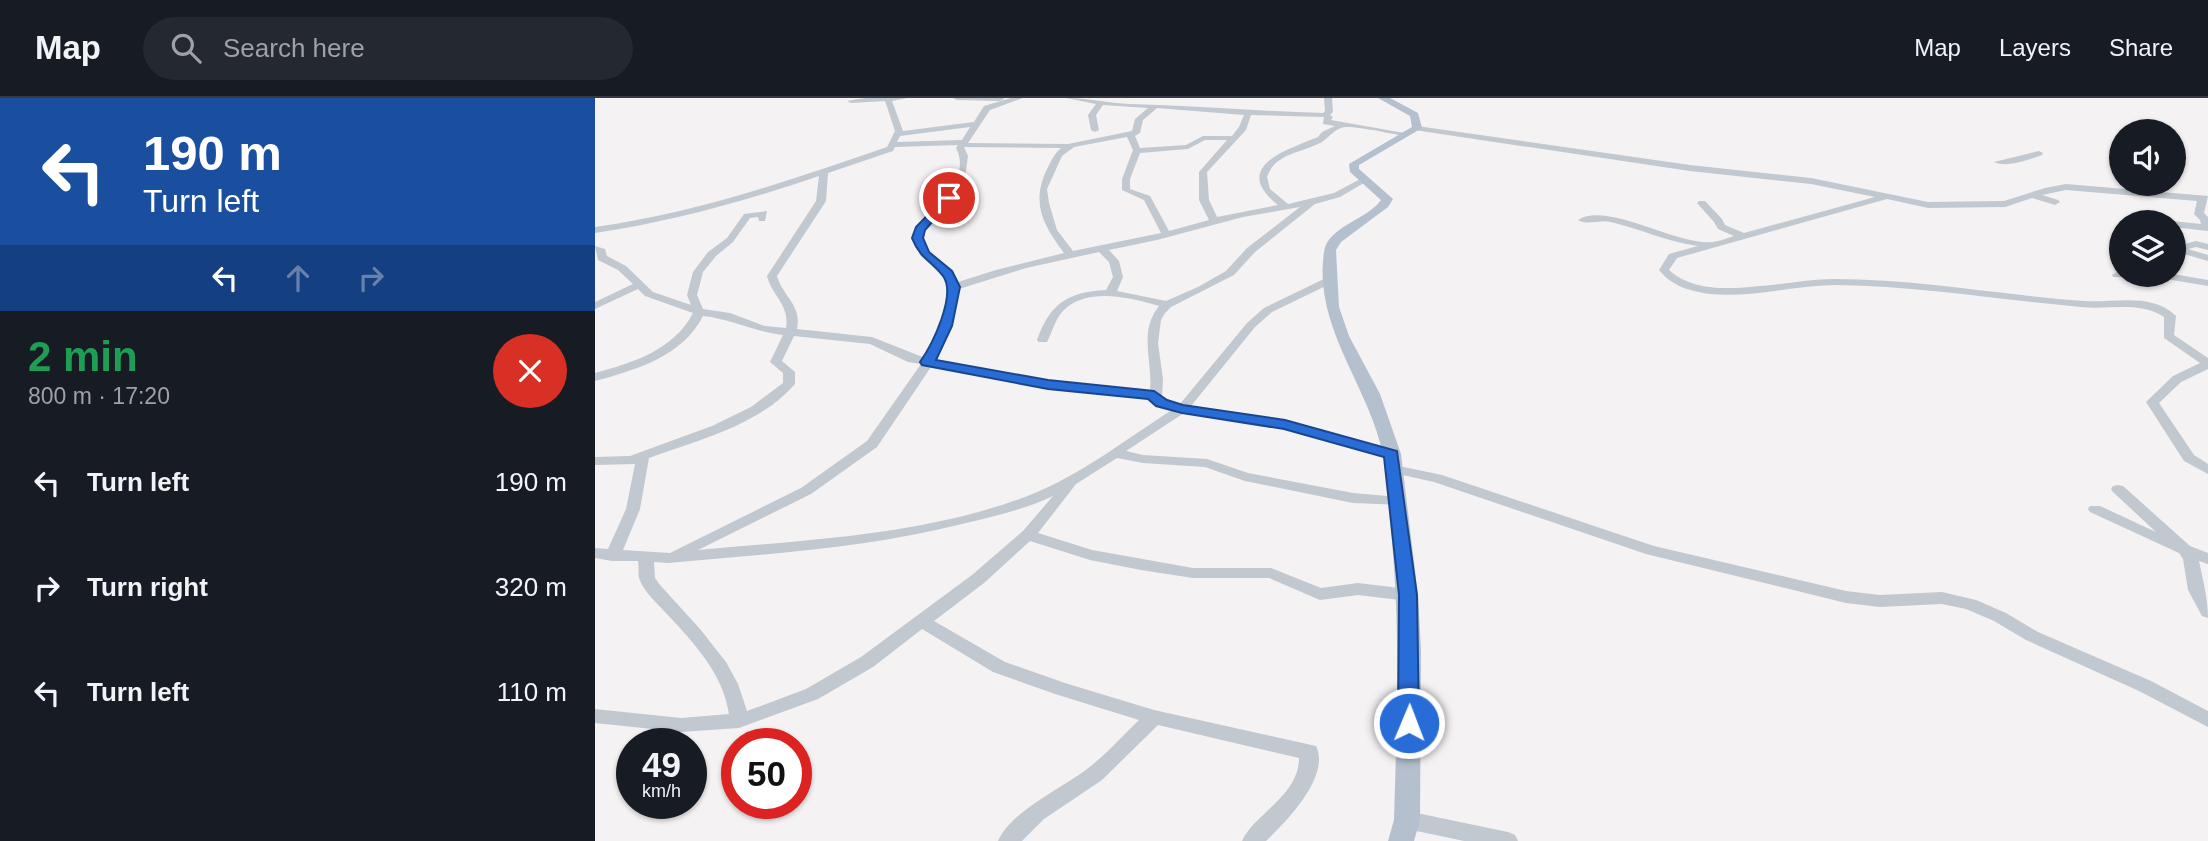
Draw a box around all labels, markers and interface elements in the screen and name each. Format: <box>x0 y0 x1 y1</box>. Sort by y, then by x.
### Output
search box <box>143 17 633 80</box>
text: Map <box>35 29 101 66</box>
icon: search <box>167 29 205 67</box>
text: Search here <box>223 33 365 63</box>
text: Map <box>1914 34 1961 61</box>
text: Layers <box>1999 34 2071 61</box>
text: Share <box>2109 34 2173 61</box>
map controls <box>2109 119 2186 287</box>
button: sound <box>2109 119 2186 196</box>
icon: left <box>28 126 119 217</box>
text: 190 m <box>143 126 282 180</box>
pin <box>919 168 979 228</box>
icon: arrive <box>930 179 968 217</box>
text: Turn left <box>143 183 259 219</box>
button: layers <box>2109 210 2186 287</box>
icon: left <box>206 259 244 297</box>
icon: ahead <box>279 259 317 297</box>
icon: right <box>352 259 390 297</box>
text: 2 min <box>28 333 138 380</box>
button: close <box>493 334 567 408</box>
text: 800 m · 17:20 <box>28 383 170 409</box>
icon: left <box>28 464 66 502</box>
text: Turn left <box>87 467 189 497</box>
text: 190 m <box>495 467 567 497</box>
icon: right <box>28 569 66 607</box>
text: Turn right <box>87 572 208 602</box>
text: 320 m <box>495 572 567 602</box>
icon: left <box>28 674 66 712</box>
text: Turn left <box>87 677 189 707</box>
text: 110 m <box>497 677 567 707</box>
position arrow <box>1372 686 1446 760</box>
speed limit sign: 50 <box>721 728 812 819</box>
text: 49 <box>642 745 681 784</box>
text: km/h <box>642 781 681 801</box>

